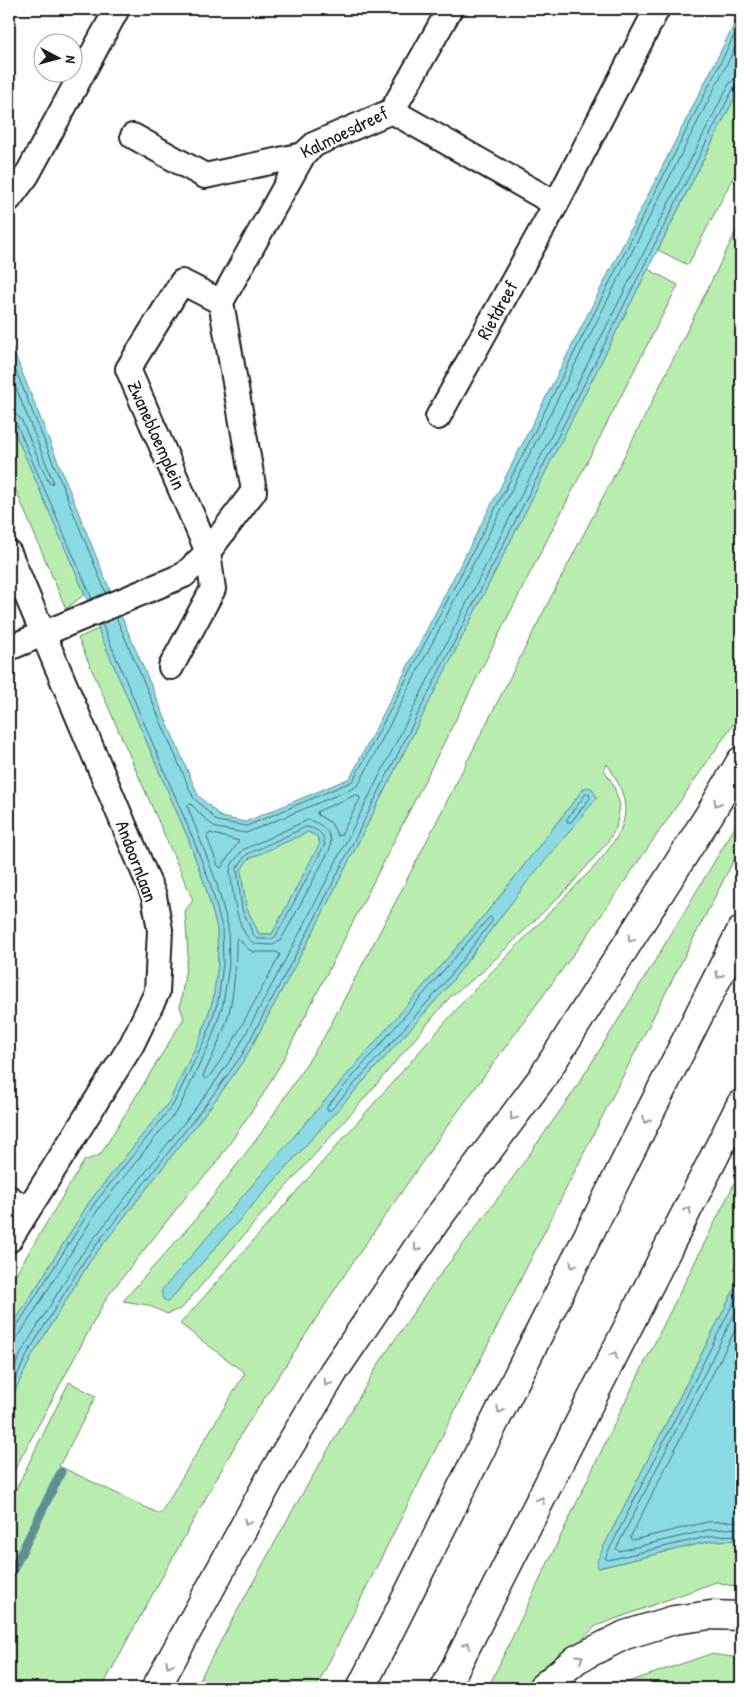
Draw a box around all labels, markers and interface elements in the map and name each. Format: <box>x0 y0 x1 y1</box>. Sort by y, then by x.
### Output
north arrow <box>32 32 82 82</box>
text: N <box>62 55 81 65</box>
street label: Kalmoesdreef <box>296 100 392 164</box>
street label: Rietdreef <box>470 276 524 344</box>
street label: Zwanebloemplein <box>121 376 193 494</box>
one-way arrow <box>713 797 723 806</box>
street label: Andoornlaan <box>110 817 164 905</box>
one-way arrow <box>628 933 637 942</box>
one-way arrow <box>715 970 725 979</box>
one-way arrow <box>510 1111 518 1120</box>
one-way arrow <box>642 1115 652 1124</box>
one-way arrow <box>682 1206 692 1215</box>
one-way arrow <box>414 1243 423 1252</box>
one-way arrow <box>569 1260 579 1269</box>
one-way arrow <box>608 1351 618 1360</box>
one-way arrow <box>323 1378 333 1387</box>
one-way arrow <box>496 1405 506 1414</box>
one-way arrow <box>535 1496 545 1505</box>
one-way arrow <box>243 1517 253 1526</box>
one-way arrow <box>461 1641 471 1650</box>
one-way arrow <box>575 1655 584 1665</box>
one-way arrow <box>165 1659 175 1668</box>

